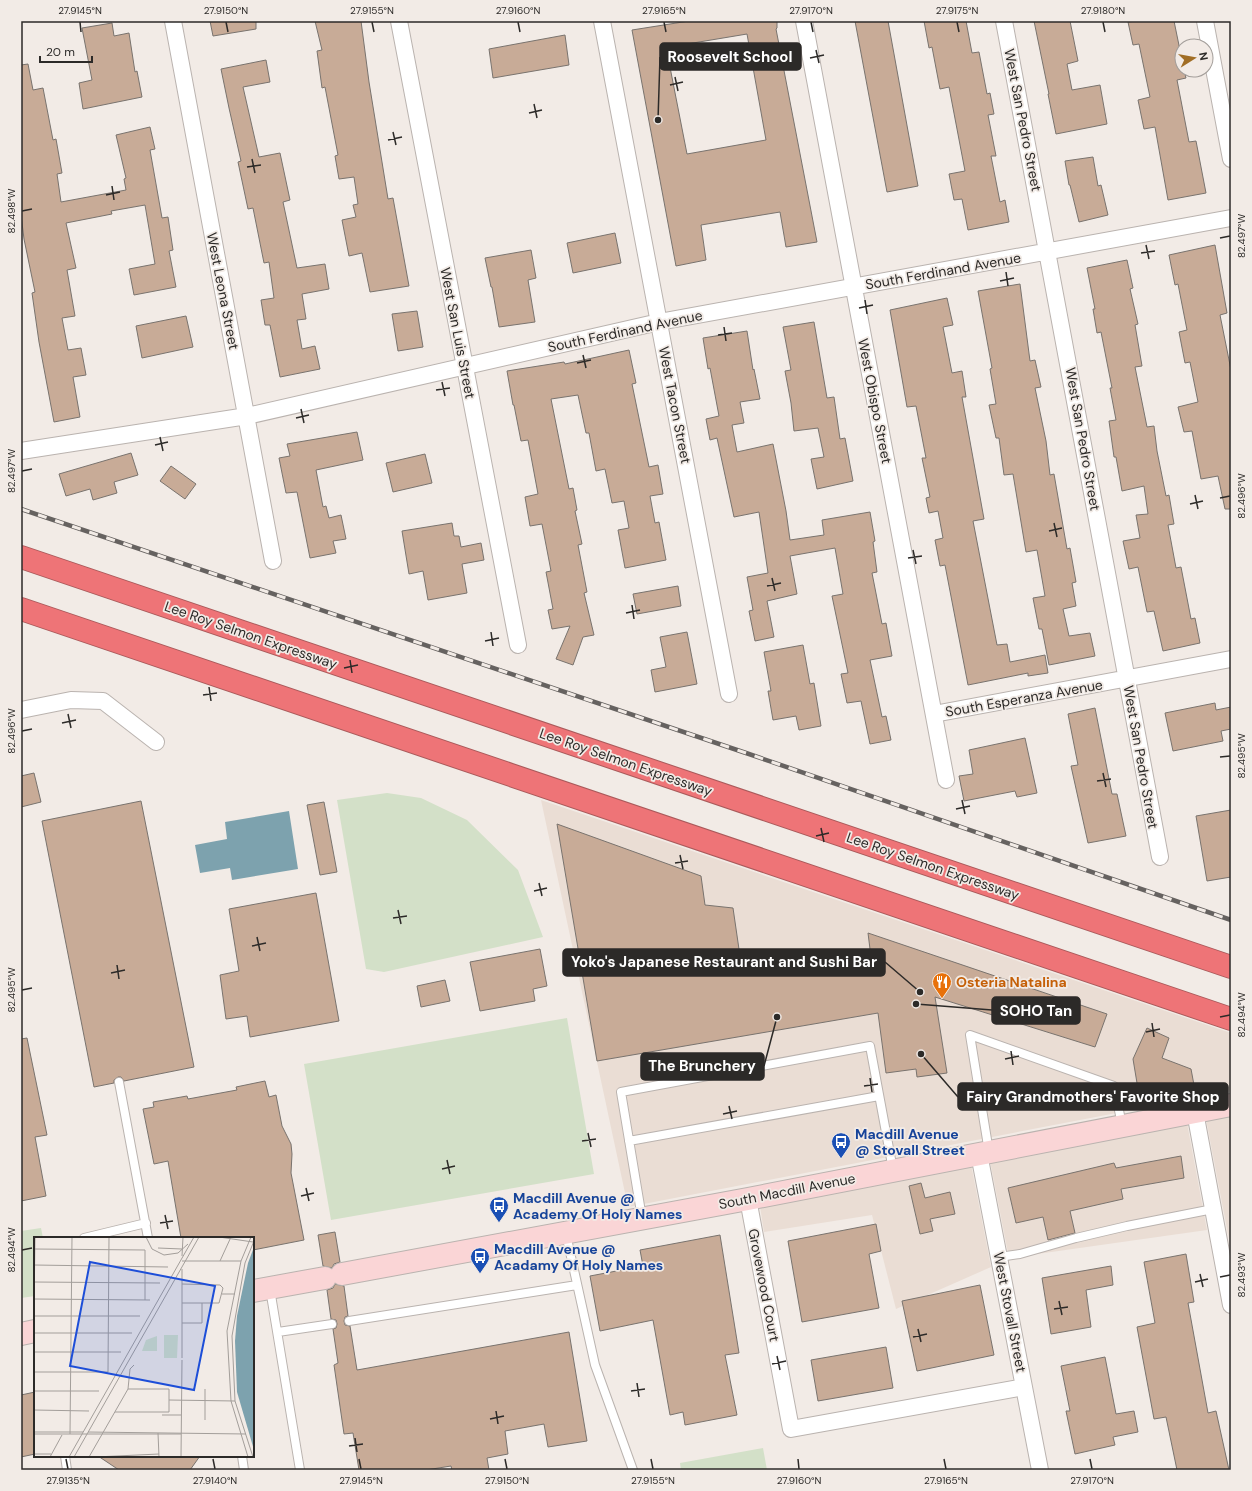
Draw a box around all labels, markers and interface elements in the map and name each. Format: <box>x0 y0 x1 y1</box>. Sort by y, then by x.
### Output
text: 27.9145°N <box>58 4 102 17</box>
text: 27.9150°N <box>204 4 248 17</box>
text: 27.9155°N <box>350 4 394 17</box>
text: 27.9160°N <box>496 4 540 17</box>
text: 27.9165°N <box>642 4 686 17</box>
text: 27.9170°N <box>789 4 833 17</box>
text: 27.9175°N <box>936 4 978 17</box>
text: 27.9180°N <box>1081 4 1125 17</box>
scale bar <box>40 38 92 64</box>
north arrow <box>1174 38 1214 78</box>
callout: Roosevelt School <box>660 43 801 70</box>
text: 20 m <box>46 44 75 60</box>
text: Roosevelt School <box>668 47 792 67</box>
street label: West San Pedro Street <box>1000 47 1046 193</box>
text: N <box>1196 51 1211 61</box>
text: 82.498°W <box>5 188 18 234</box>
text: 82.497°W <box>1235 214 1248 258</box>
street label: West Leona Street <box>203 231 243 351</box>
street label: South Ferdinand Avenue <box>864 248 1022 294</box>
street label: West San Luis Street <box>436 266 480 400</box>
street label: South Ferdinand Avenue <box>546 306 704 356</box>
street label: West Obispo Street <box>854 337 896 465</box>
street label: West Tacon Street <box>655 345 695 465</box>
street label: West San Pedro Street <box>1062 366 1104 512</box>
text: 82.497°W <box>5 449 18 493</box>
text: 82.496°W <box>1235 473 1248 519</box>
street label: Lee Roy Selmon Expressway <box>162 597 340 673</box>
street label: South Esperanza Avenue <box>944 675 1104 721</box>
street label: West San Pedro Street <box>1120 684 1162 830</box>
text: 82.496°W <box>5 708 18 754</box>
street label: Lee Roy Selmon Expressway <box>537 724 715 800</box>
text: 82.495°W <box>1235 733 1248 779</box>
street label: Lee Roy Selmon Expressway <box>844 828 1022 904</box>
callout: Yoko's Japanese Restaurant and Sushi Bar <box>563 949 885 976</box>
text: Yoko's Japanese Restaurant and Sushi Bar <box>571 952 877 972</box>
text: 82.495°W <box>5 967 18 1013</box>
restaurant icon: Osteria Natalina <box>931 971 953 999</box>
place label: Osteria Natalina <box>956 973 1067 991</box>
text: 82.494°W <box>1235 992 1248 1038</box>
callout: SOHO Tan <box>992 997 1080 1024</box>
text: SOHO Tan <box>1000 1001 1072 1021</box>
callout: The Brunchery <box>641 1053 764 1080</box>
text: The Brunchery <box>648 1056 756 1076</box>
callout: Fairy Grandmothers' Favorite Shop <box>958 1083 1228 1110</box>
text: Fairy Grandmothers' Favorite Shop <box>966 1087 1220 1107</box>
place label: Macdill Avenue @ Stovall Street <box>855 1125 965 1159</box>
bus stop icon: Macdill Avenue @ Stovall Street <box>830 1131 852 1159</box>
street label: South Macdill Avenue <box>717 1169 857 1213</box>
place label: Macdill Avenue @ Academy Of Holy Names <box>513 1189 683 1223</box>
bus stop icon: Macdill Avenue @ Academy Of Holy Names <box>488 1195 510 1223</box>
text: 82.494°W <box>5 1227 18 1273</box>
street label: Grovewood Court <box>744 1227 784 1343</box>
inset map <box>34 1237 254 1457</box>
place label: Macdill Avenue @ Acadamy Of Holy Names <box>494 1240 663 1274</box>
bus stop icon: Macdill Avenue @ Acadamy Of Holy Names <box>469 1246 491 1274</box>
street label: West Stovall Street <box>989 1250 1031 1374</box>
text: 82.493°W <box>1235 1252 1248 1297</box>
text: 27.9135°N <box>46 1474 90 1487</box>
text: 27.9140°N <box>193 1474 237 1487</box>
text: 27.9145°N <box>339 1474 383 1487</box>
text: 27.9150°N <box>485 1474 529 1487</box>
text: 27.9155°N <box>631 1474 675 1487</box>
text: 27.9160°N <box>777 1474 821 1487</box>
text: 27.9165°N <box>924 1474 968 1487</box>
text: 27.9170°N <box>1070 1474 1114 1487</box>

